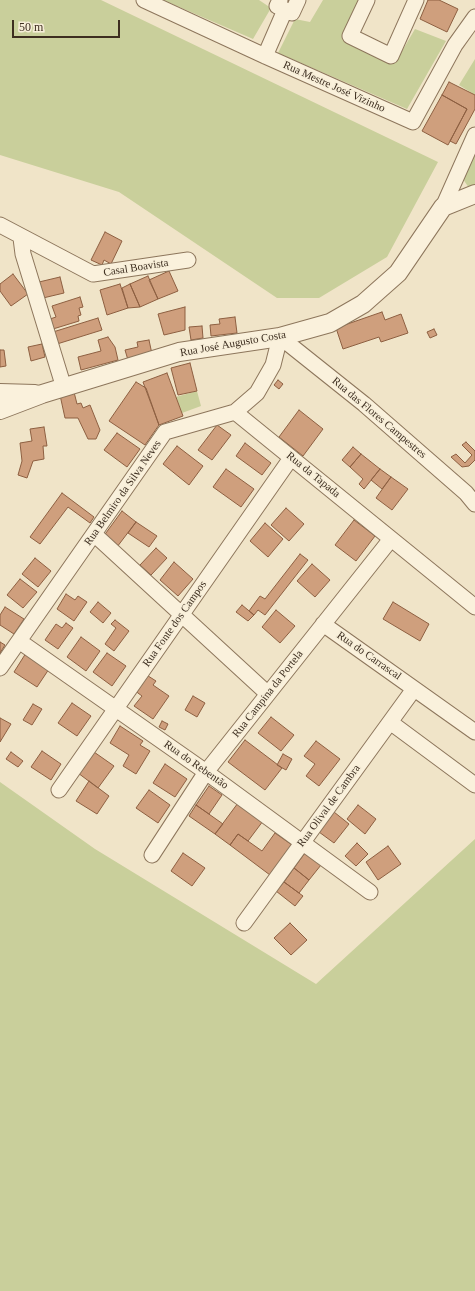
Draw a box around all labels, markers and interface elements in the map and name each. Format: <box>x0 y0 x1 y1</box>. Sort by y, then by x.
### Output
scale bar <box>14 12 122 38</box>
text: 50 m <box>19 20 43 34</box>
street label: Rua Mestre José Vizinho <box>281 59 387 115</box>
street label: Casal Boavista <box>103 256 169 280</box>
street label: Rua José Augusto Costa <box>179 328 287 360</box>
street label: Rua das Flores Campestres <box>329 375 429 461</box>
street label: Rua Belmiro da Silva Neves <box>82 438 164 548</box>
street label: Rua da Tapada <box>284 449 342 501</box>
street label: Rua Fonte dos Campos <box>140 578 210 670</box>
street label: Rua do Carrascal <box>334 629 404 683</box>
street label: Rua Campina da Portela <box>230 648 306 740</box>
street label: Rua do Rebentão <box>161 738 231 792</box>
street label: Rua Olival de Cambra <box>295 762 363 850</box>

